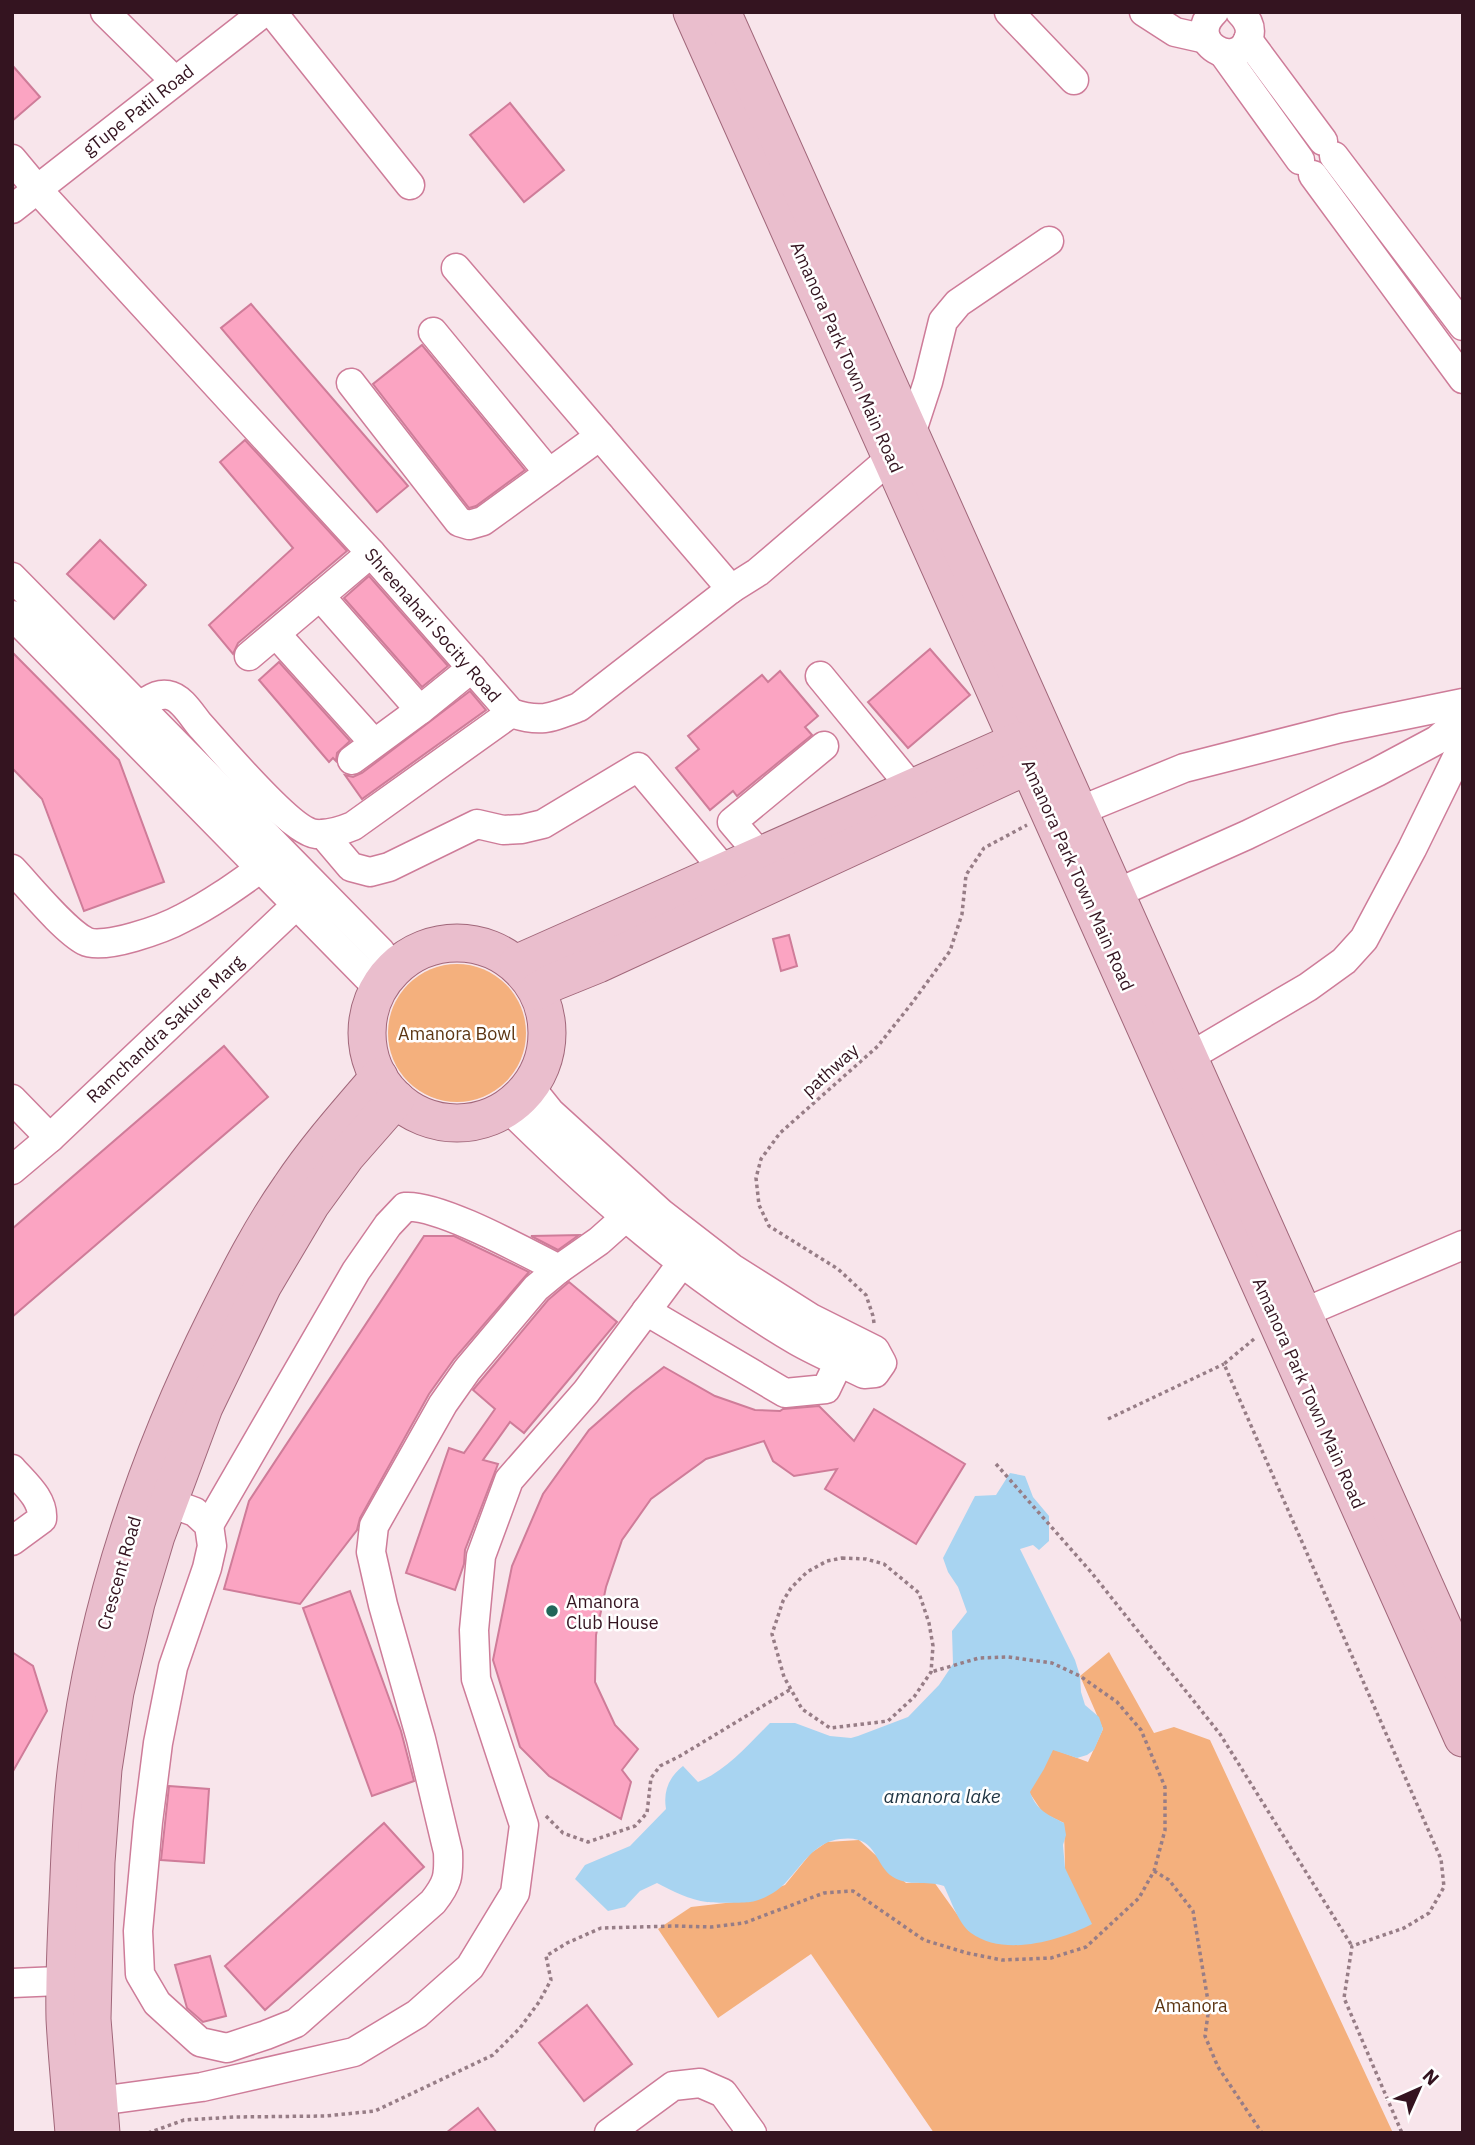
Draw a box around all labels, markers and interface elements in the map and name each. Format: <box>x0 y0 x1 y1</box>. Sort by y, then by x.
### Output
street label: gTupe Patil Road <box>78 59 198 161</box>
street label: Amanora Park Town Main Road <box>786 238 908 476</box>
street label: Shreenahari Socity Road <box>360 543 506 707</box>
street label: Amanora Park Town Main Road <box>1017 756 1139 994</box>
street label: Ramchandra Sakure Marg <box>82 950 249 1108</box>
park label: Amanora Bowl <box>398 1022 516 1045</box>
street label: pathway <box>797 1038 863 1102</box>
street label: Amanora Park Town Main Road <box>1248 1274 1370 1512</box>
street label: Crescent Road <box>92 1513 146 1633</box>
place label: Amanora Club House <box>566 1590 659 1634</box>
marker: Amanora Club House <box>544 1603 560 1619</box>
water label: amanora lake <box>883 1784 1001 1808</box>
park label: Amanora <box>1154 1994 1228 2017</box>
north arrow <box>1384 2054 1454 2124</box>
text: N <box>1418 2064 1444 2090</box>

